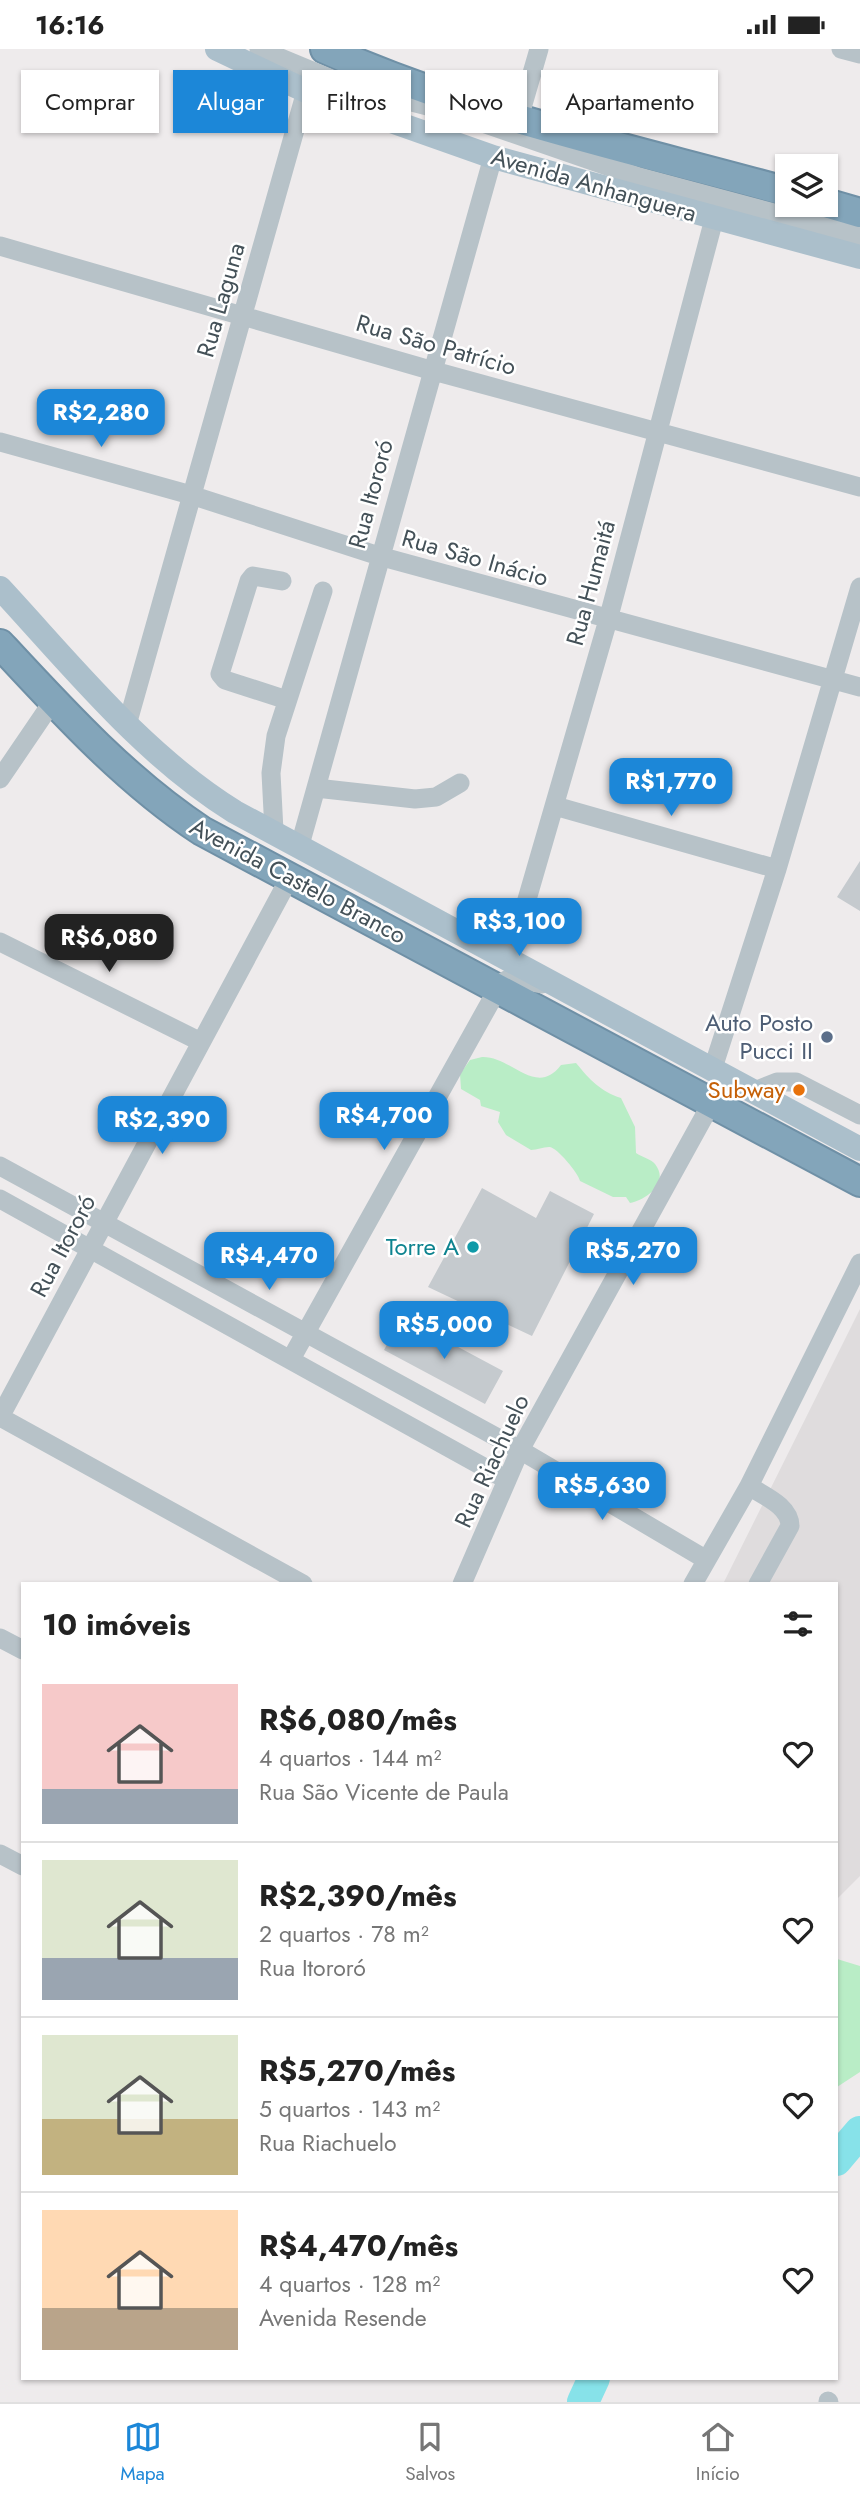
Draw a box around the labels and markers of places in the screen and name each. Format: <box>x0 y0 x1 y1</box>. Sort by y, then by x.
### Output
pin: R$2,280 <box>36 389 166 449</box>
pin: R$1,770 <box>606 759 736 818</box>
pin: R$3,100 <box>454 899 584 958</box>
pin: R$6,080 <box>44 915 174 974</box>
place label: Auto Posto Pucci II <box>705 1005 813 1068</box>
marker: Auto Posto Pucci II <box>819 1029 835 1045</box>
place label: Subway <box>708 1072 785 1107</box>
marker: Subway <box>791 1082 807 1098</box>
pin: R$4,700 <box>319 1093 449 1152</box>
pin: R$2,390 <box>97 1097 227 1156</box>
pin: R$5,270 <box>568 1227 698 1287</box>
place label: Torre A <box>386 1229 459 1264</box>
pin: R$4,470 <box>204 1233 334 1292</box>
marker: Torre A <box>465 1239 481 1255</box>
pin: R$5,000 <box>379 1301 509 1361</box>
pin: R$5,630 <box>537 1463 667 1522</box>

